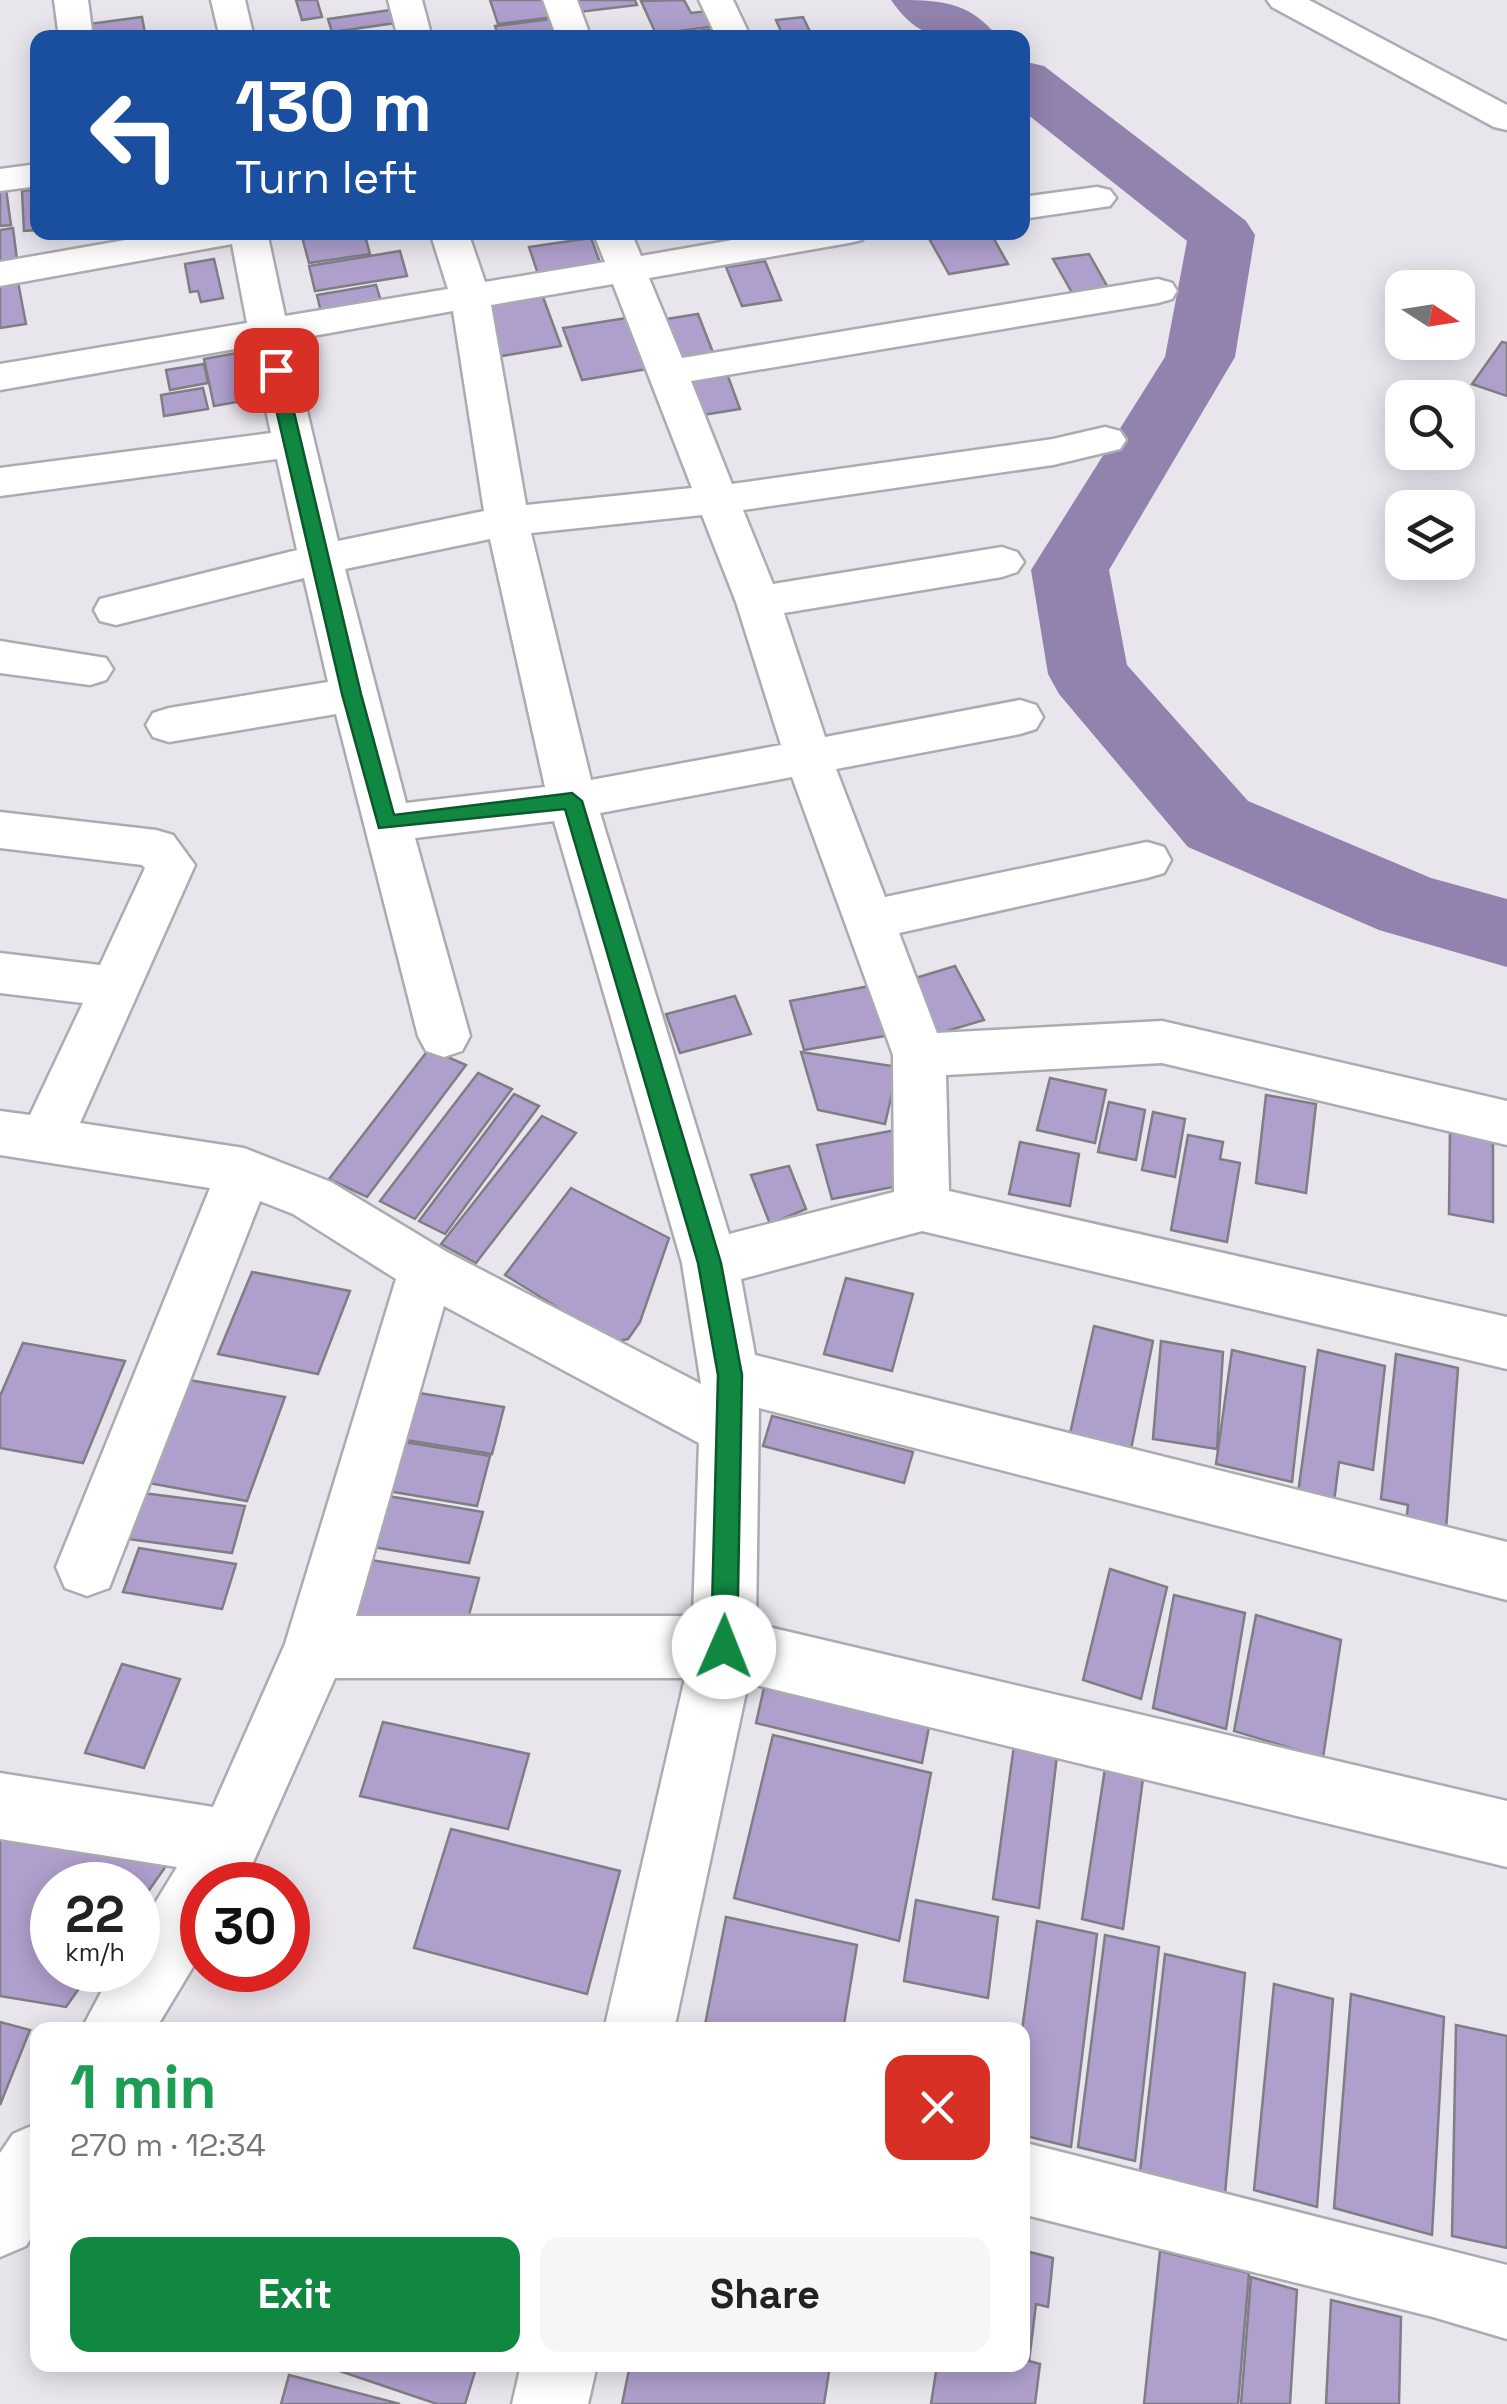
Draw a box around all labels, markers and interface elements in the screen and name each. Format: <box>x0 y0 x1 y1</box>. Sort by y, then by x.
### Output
text: 130 m <box>235 62 432 151</box>
icon: left <box>70 70 200 200</box>
text: Turn left <box>235 149 418 206</box>
north arrow <box>1385 270 1475 360</box>
map controls <box>1385 270 1475 580</box>
pin <box>234 328 319 413</box>
icon: arrive <box>249 343 304 398</box>
button: search <box>1385 380 1475 470</box>
button: layers <box>1385 490 1475 580</box>
position arrow <box>672 1595 776 1699</box>
speed limit sign: 30 <box>180 1862 310 1992</box>
text: 22 <box>65 1883 125 1947</box>
text: km/h <box>65 1936 125 1968</box>
text: 1 min <box>70 2049 217 2126</box>
button: close <box>885 2055 990 2160</box>
text: 270 m · 12:34 <box>70 2125 266 2165</box>
button: Exit <box>70 2237 520 2352</box>
button: Share <box>540 2237 990 2352</box>

